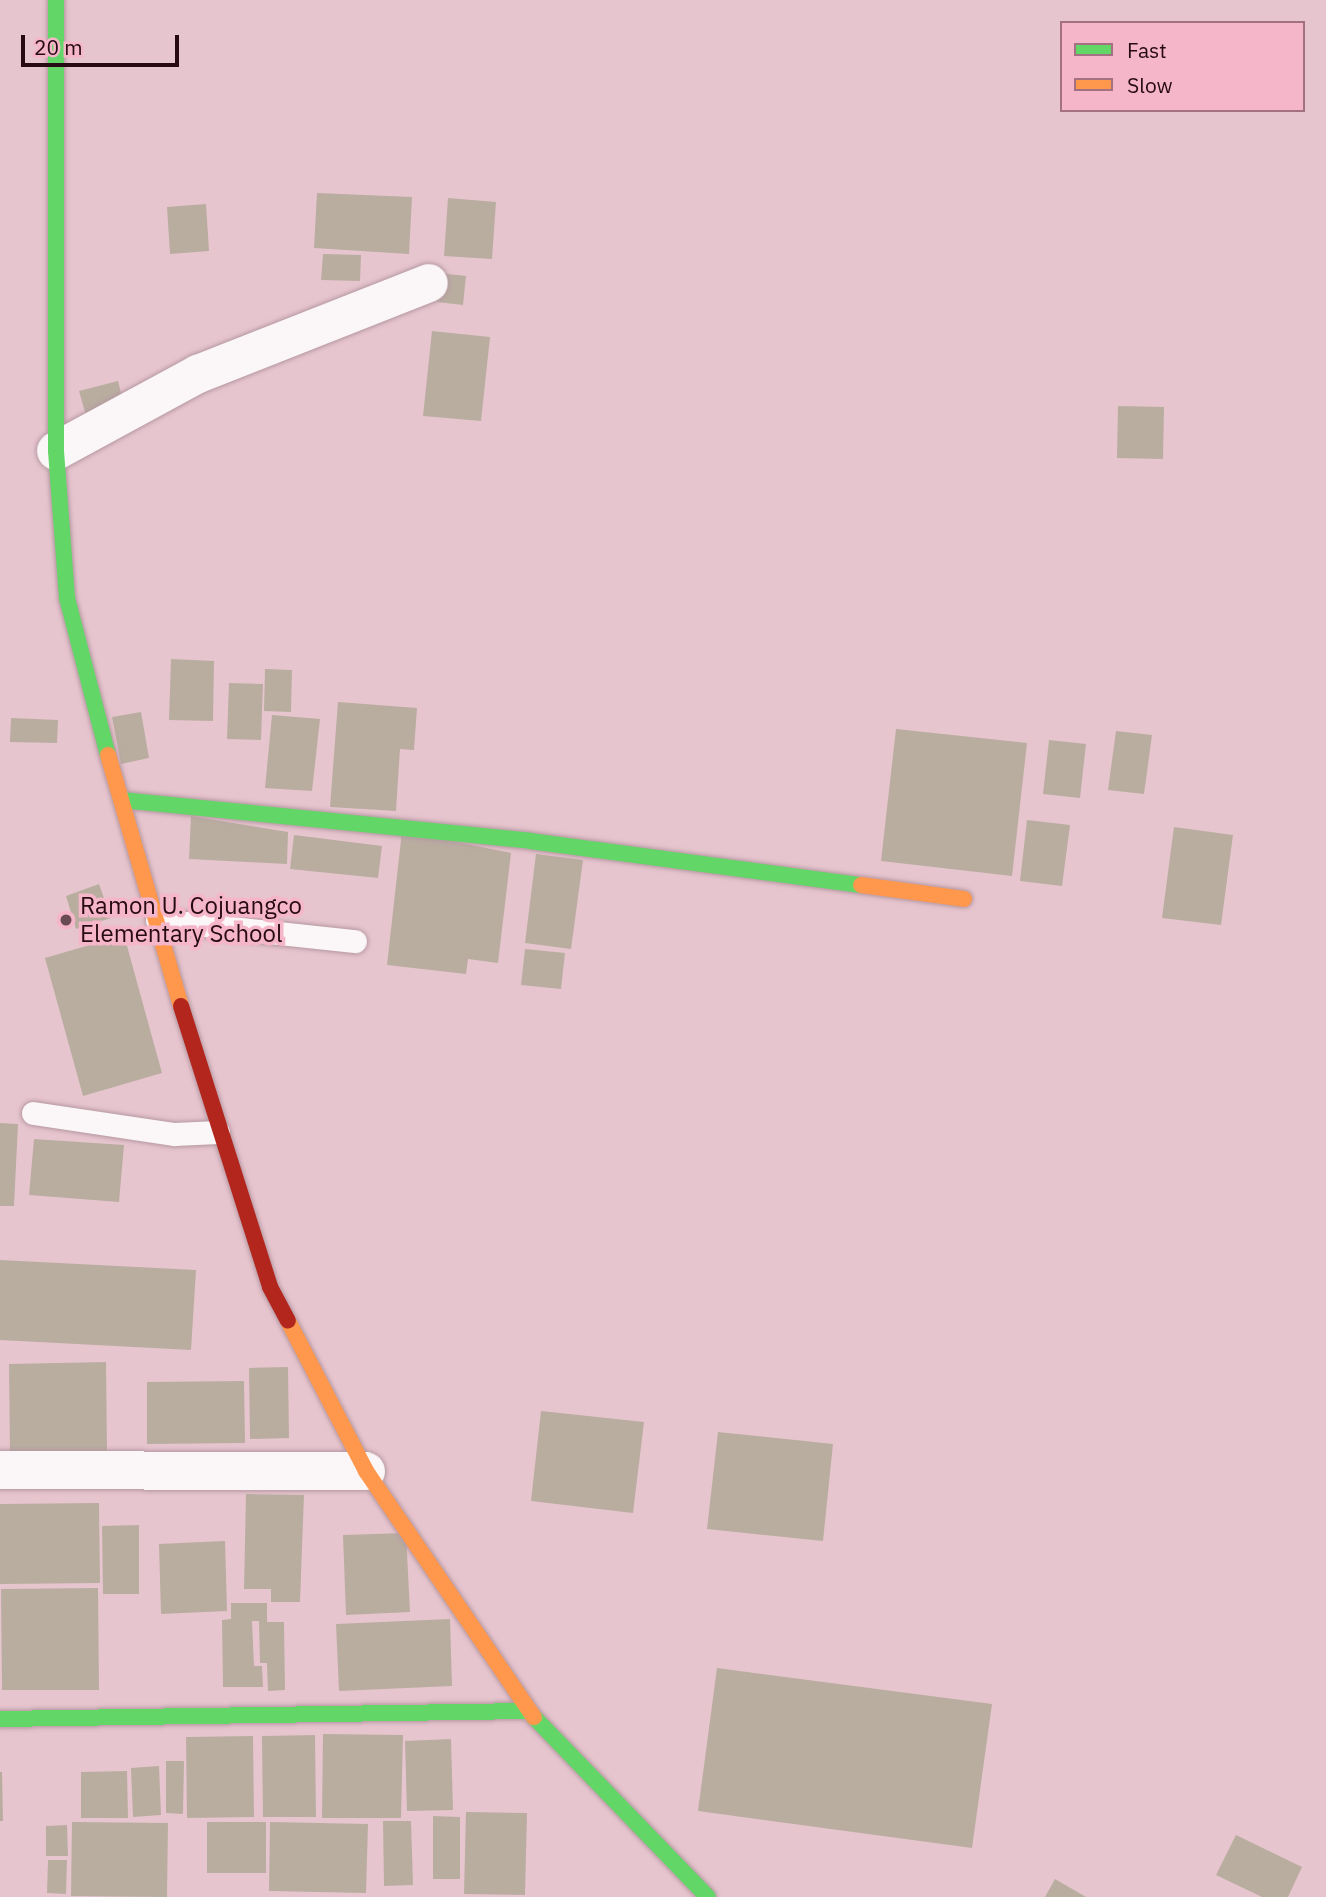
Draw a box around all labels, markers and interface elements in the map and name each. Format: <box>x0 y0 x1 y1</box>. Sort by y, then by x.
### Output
scale bar <box>24 21 182 65</box>
legend <box>1060 21 1305 112</box>
text: 20 m <box>34 33 83 61</box>
text: Fast <box>1127 36 1167 64</box>
text: Slow <box>1127 71 1173 99</box>
place label: Ramon U. Cojuangco Elementary School <box>80 892 302 948</box>
marker: Ramon U. Cojuangco Elementary School <box>58 912 74 928</box>

